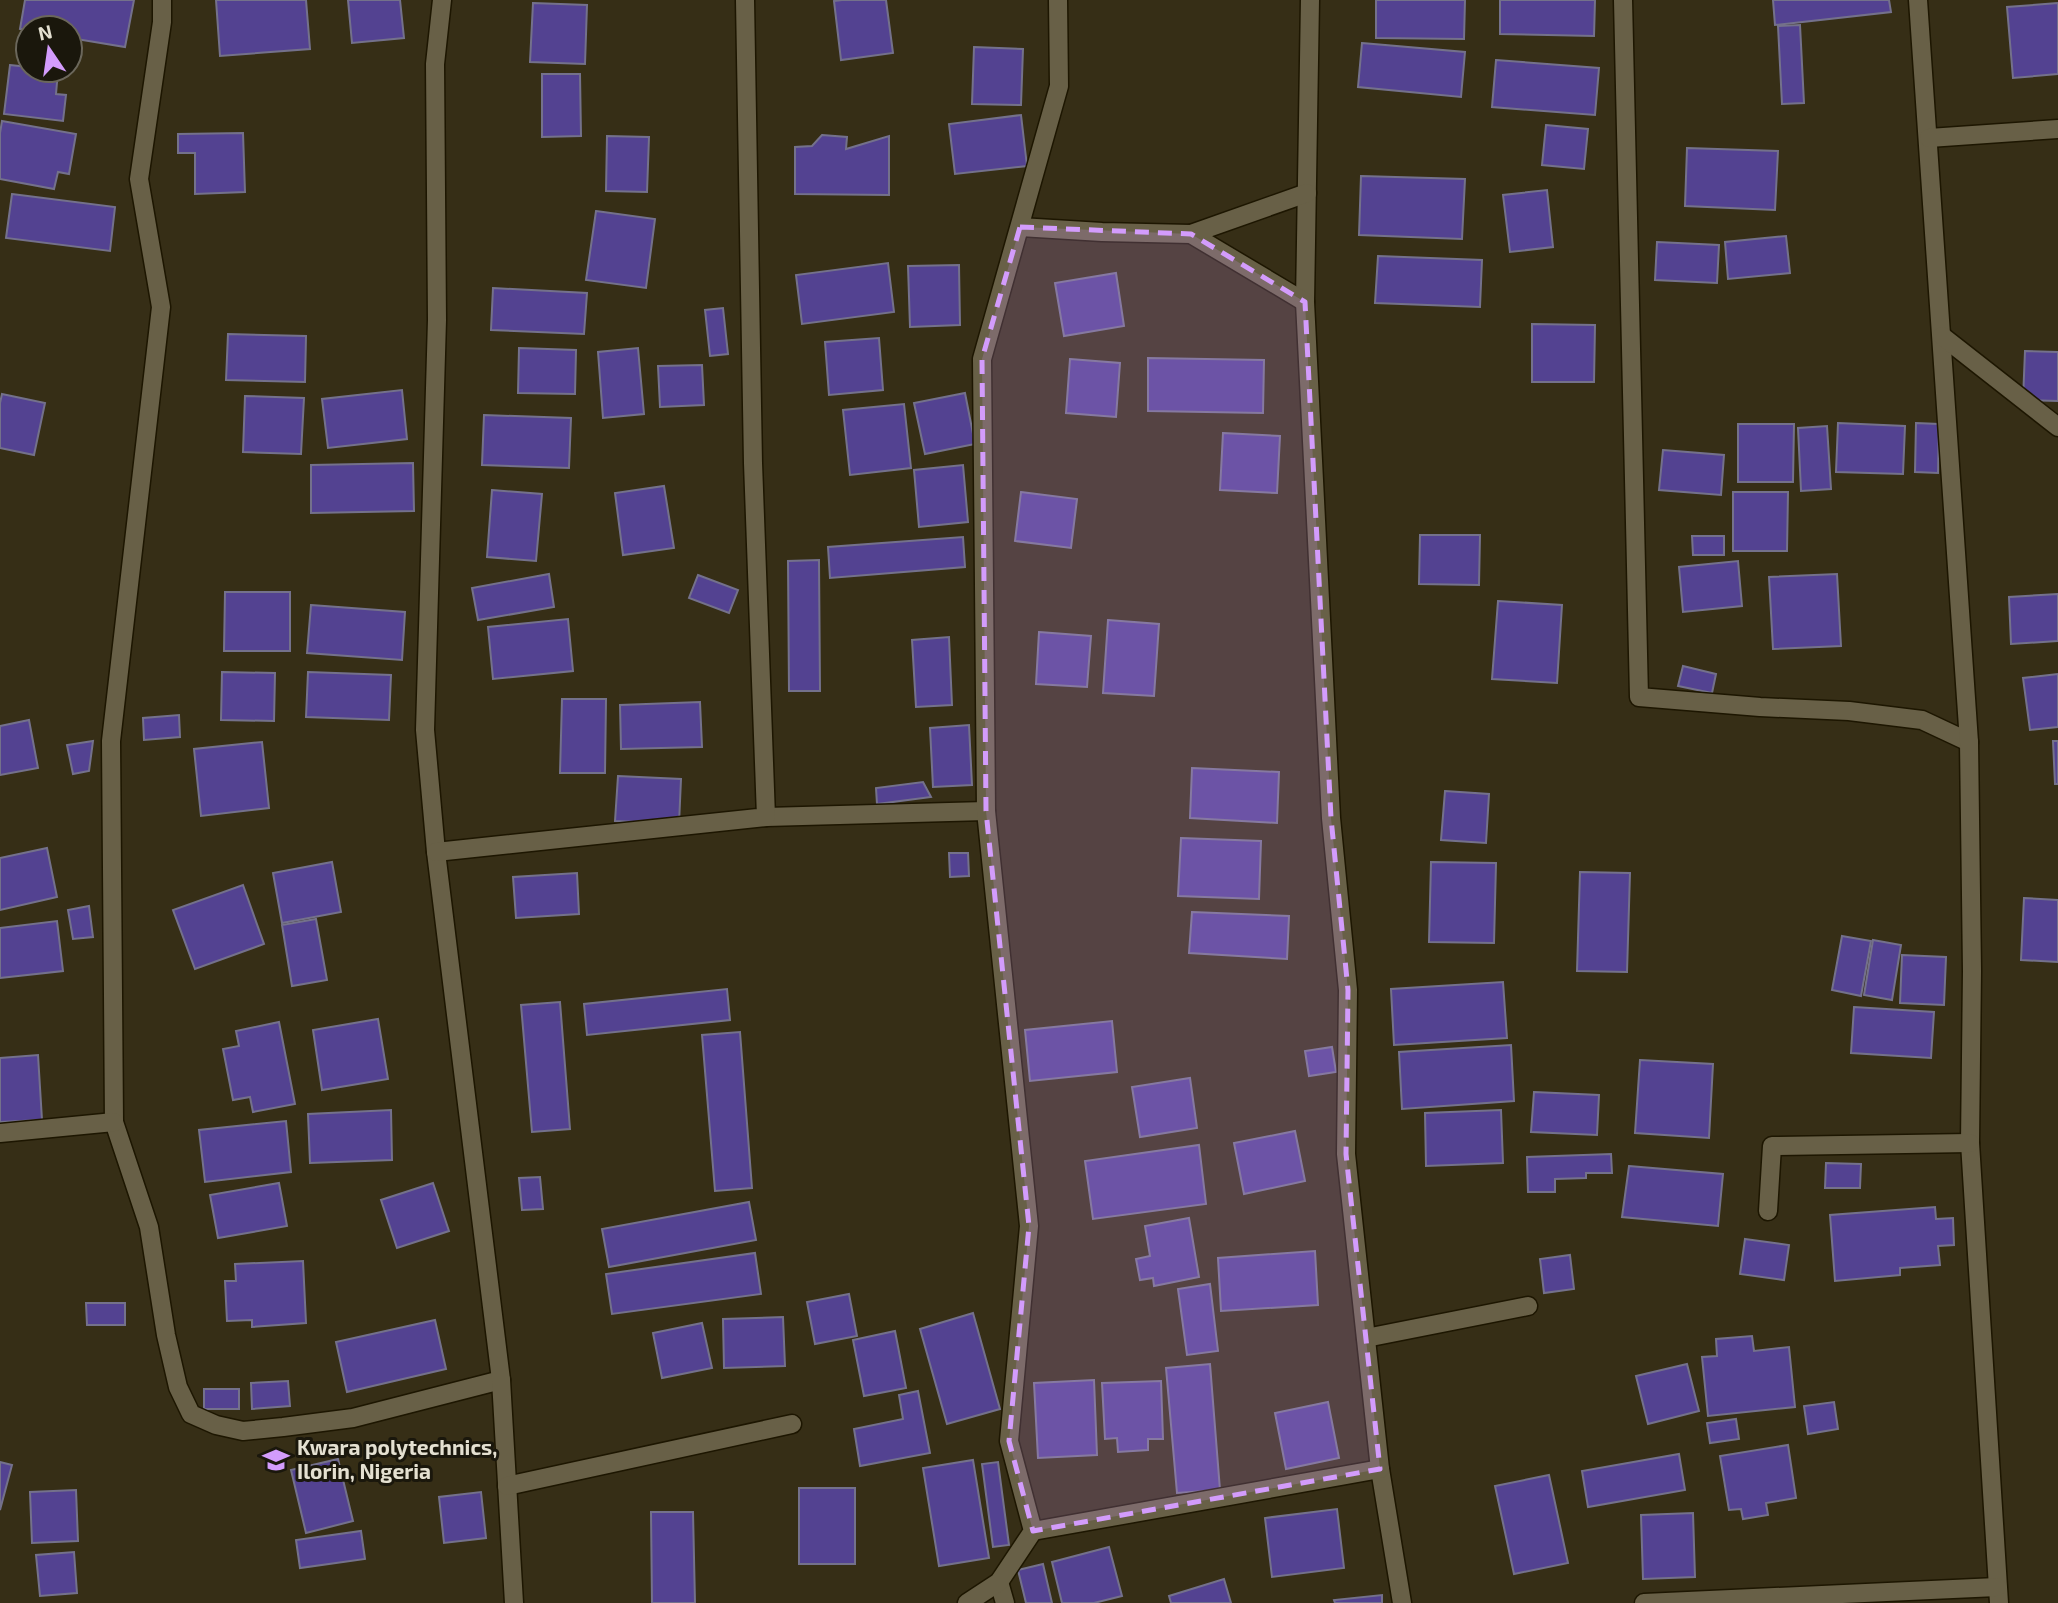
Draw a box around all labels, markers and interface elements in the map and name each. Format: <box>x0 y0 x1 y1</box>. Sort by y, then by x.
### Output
north arrow <box>14 14 84 84</box>
text: N <box>36 19 54 45</box>
place label: Kwara polytechnics, Ilorin, Nigeria <box>297 1434 497 1483</box>
school or university icon: Kwara polytechnics, Ilorin, Nigeria <box>261 1445 291 1475</box>

